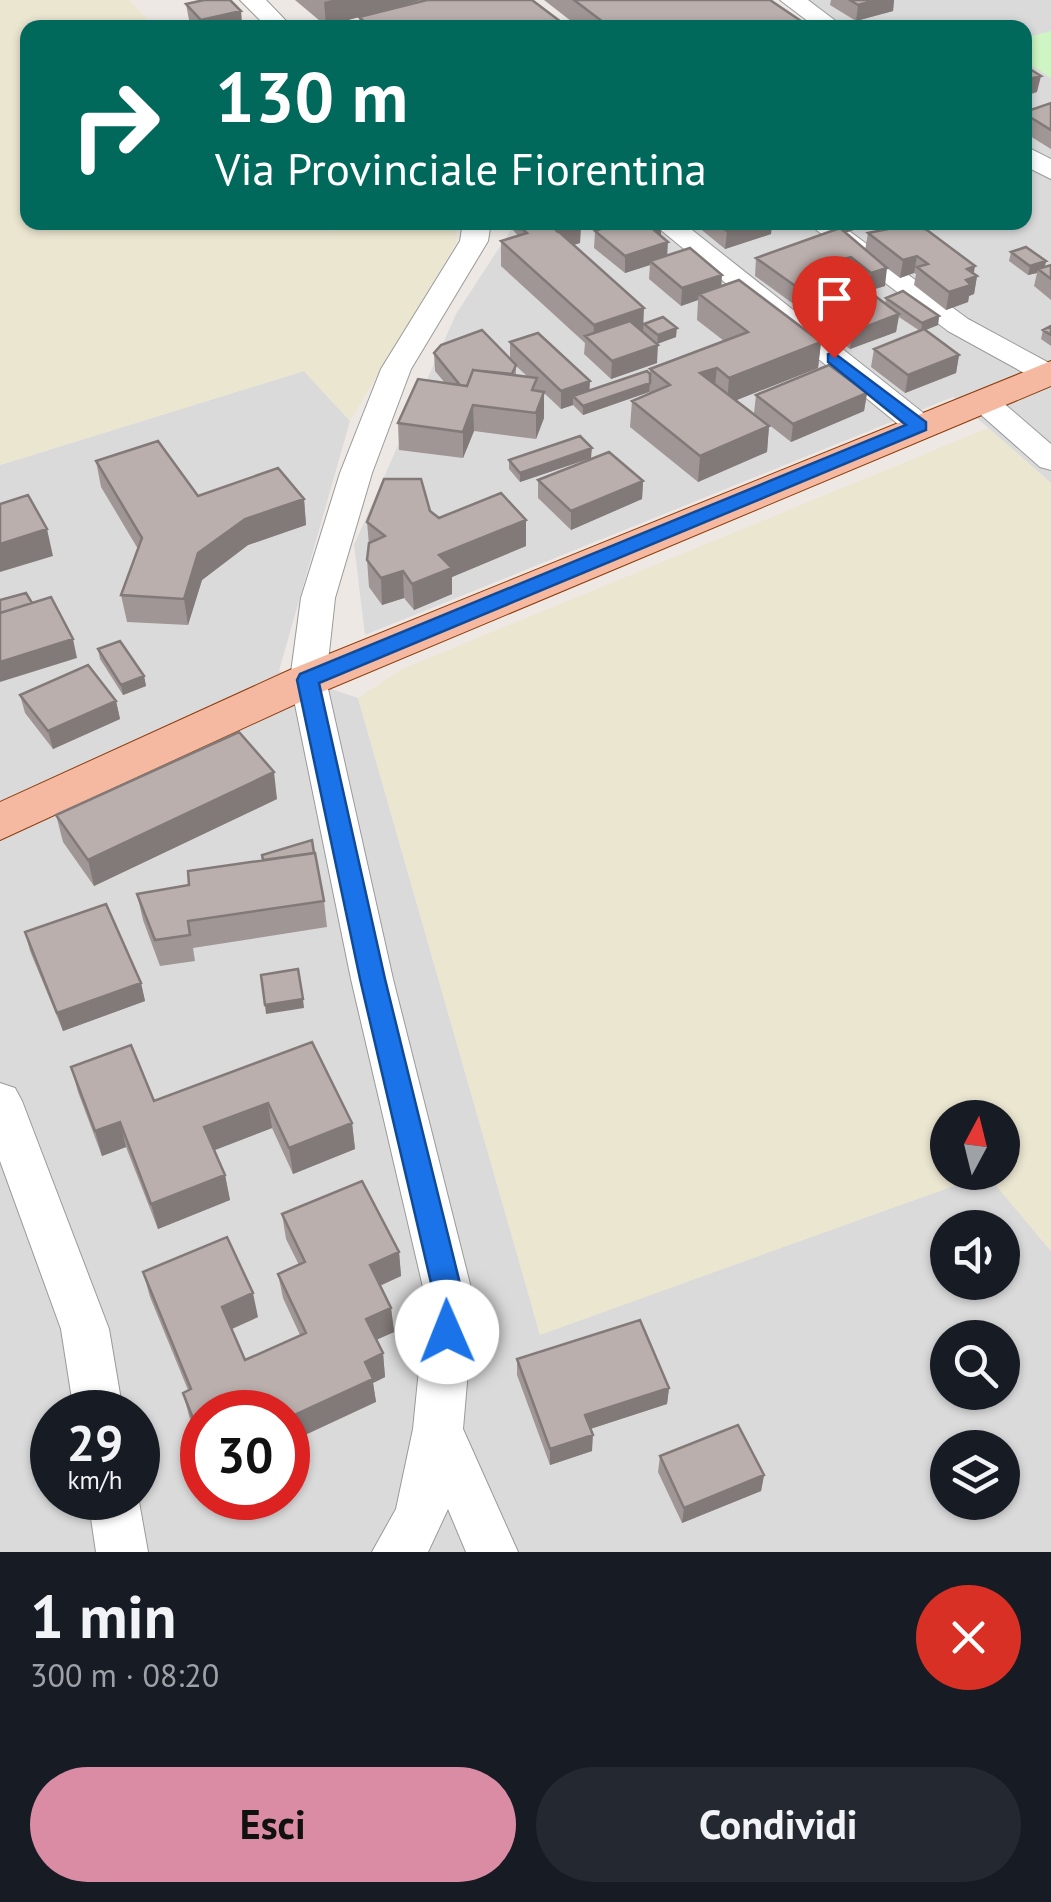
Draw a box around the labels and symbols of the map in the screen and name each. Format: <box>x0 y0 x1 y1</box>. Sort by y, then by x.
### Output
pin <box>792 256 877 359</box>
north arrow <box>930 1100 1020 1190</box>
position arrow <box>395 1280 499 1384</box>
speed limit sign: 30 <box>180 1390 310 1520</box>

